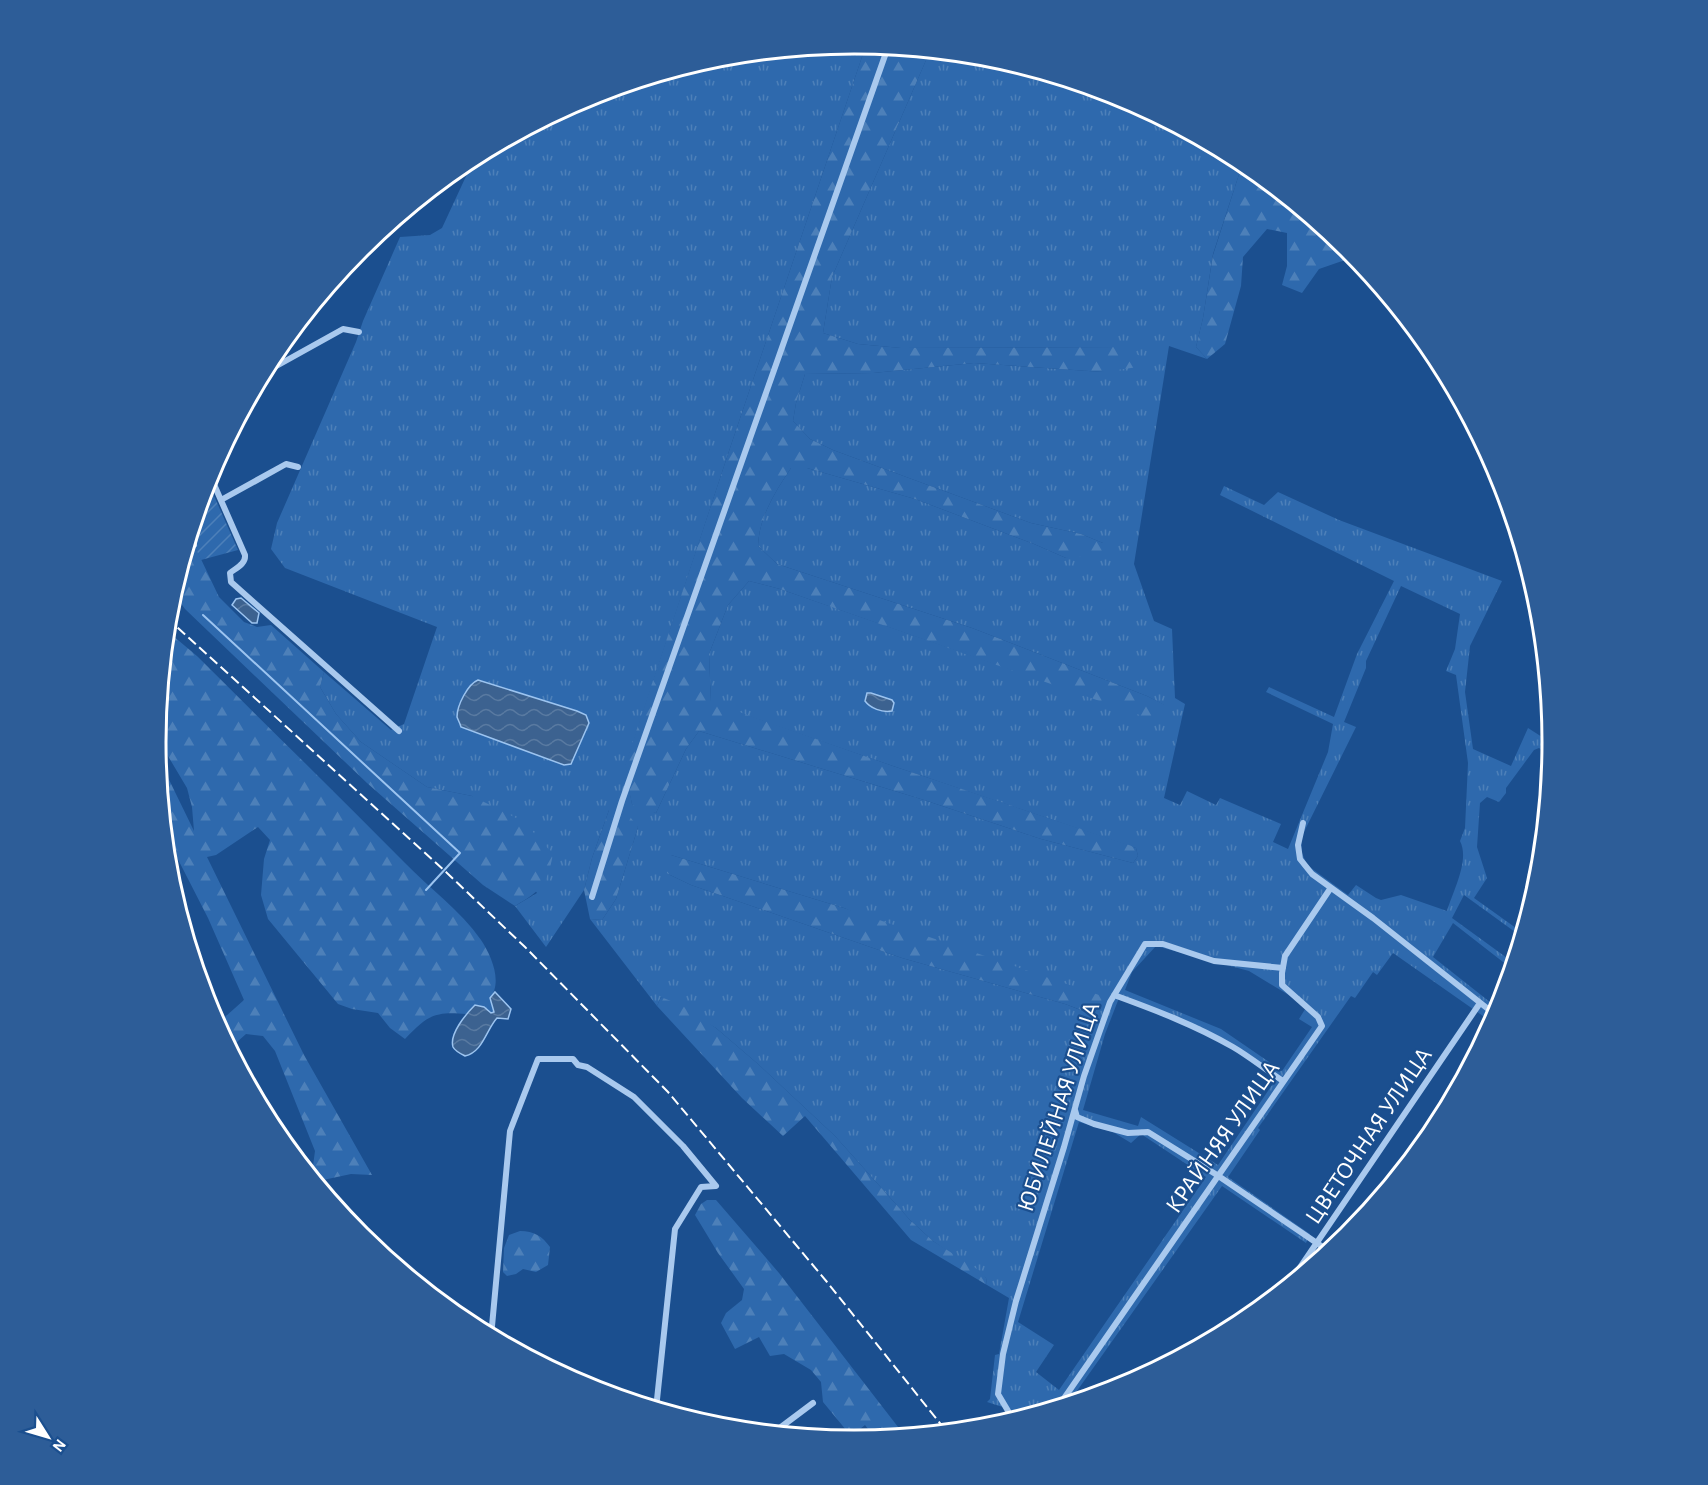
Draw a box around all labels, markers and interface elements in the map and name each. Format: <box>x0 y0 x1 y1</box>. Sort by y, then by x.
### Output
street label: ЮБИЛЕЙНАЯ УЛИЦА <box>1014 999 1104 1215</box>
street label: ЦВЕТОЧНАЯ УЛИЦА <box>1301 1044 1437 1228</box>
street label: КРАЙНЯЯ УЛИЦА <box>1162 1056 1284 1218</box>
north arrow <box>18 1407 78 1467</box>
text: N <box>49 1436 69 1455</box>

